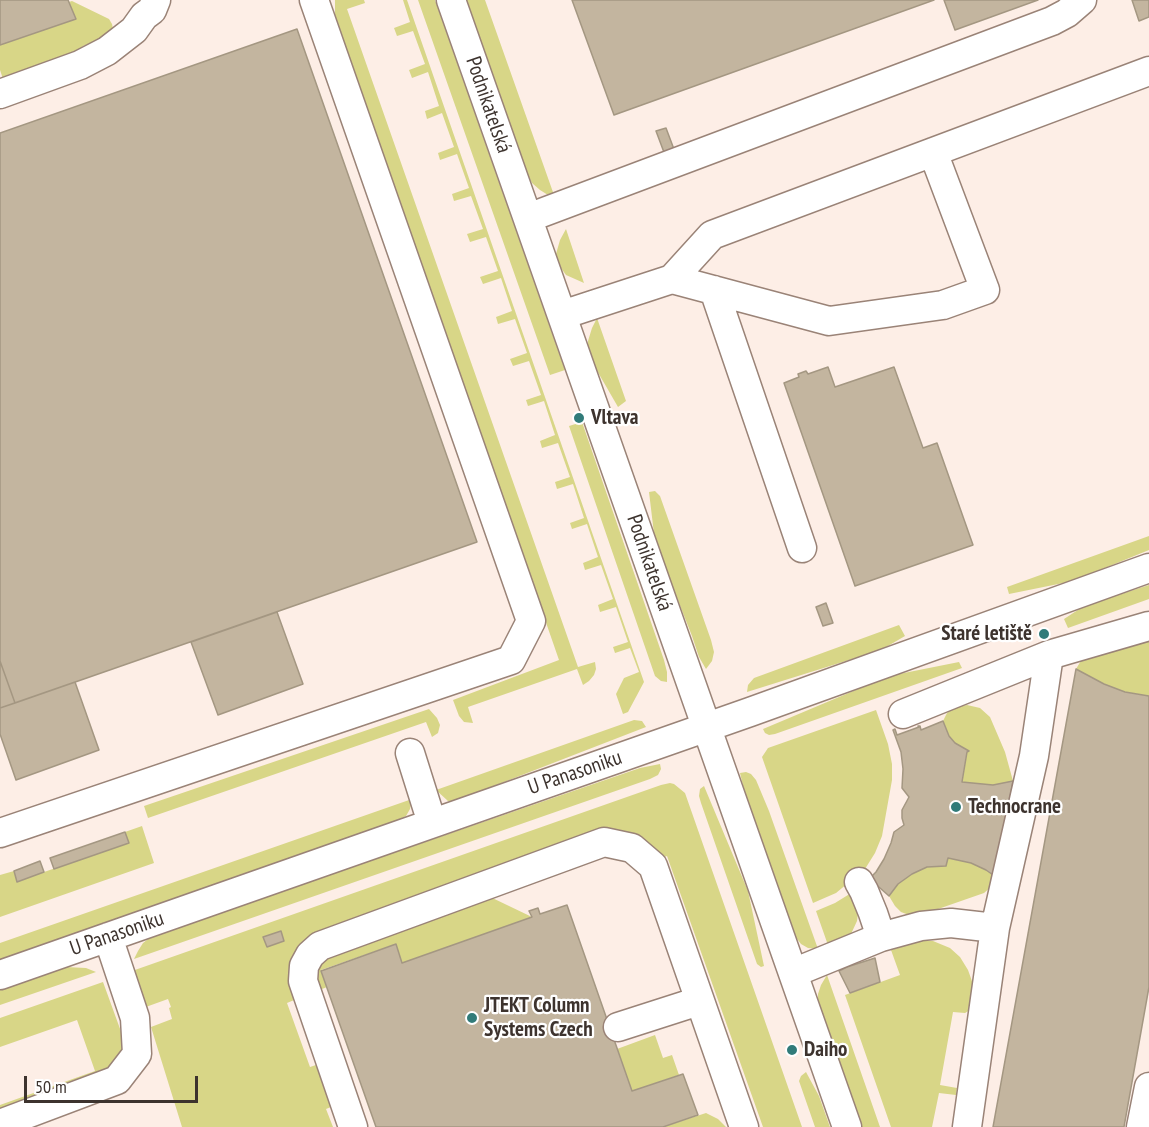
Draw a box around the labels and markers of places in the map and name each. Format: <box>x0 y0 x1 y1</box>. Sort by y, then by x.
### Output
place label: Vltava <box>591 405 639 431</box>
marker: Vltava <box>572 411 586 425</box>
place label: Staré letiště <box>941 621 1032 647</box>
marker: Staré letiště <box>1037 627 1051 641</box>
place label: Technocrane <box>968 794 1061 820</box>
marker: Technocrane <box>949 800 963 814</box>
place label: JTEKT Column Systems Czech <box>484 993 593 1043</box>
marker: JTEKT Column Systems Czech <box>465 1011 479 1025</box>
place label: Daiho <box>804 1037 847 1063</box>
marker: Daiho <box>785 1043 799 1057</box>

